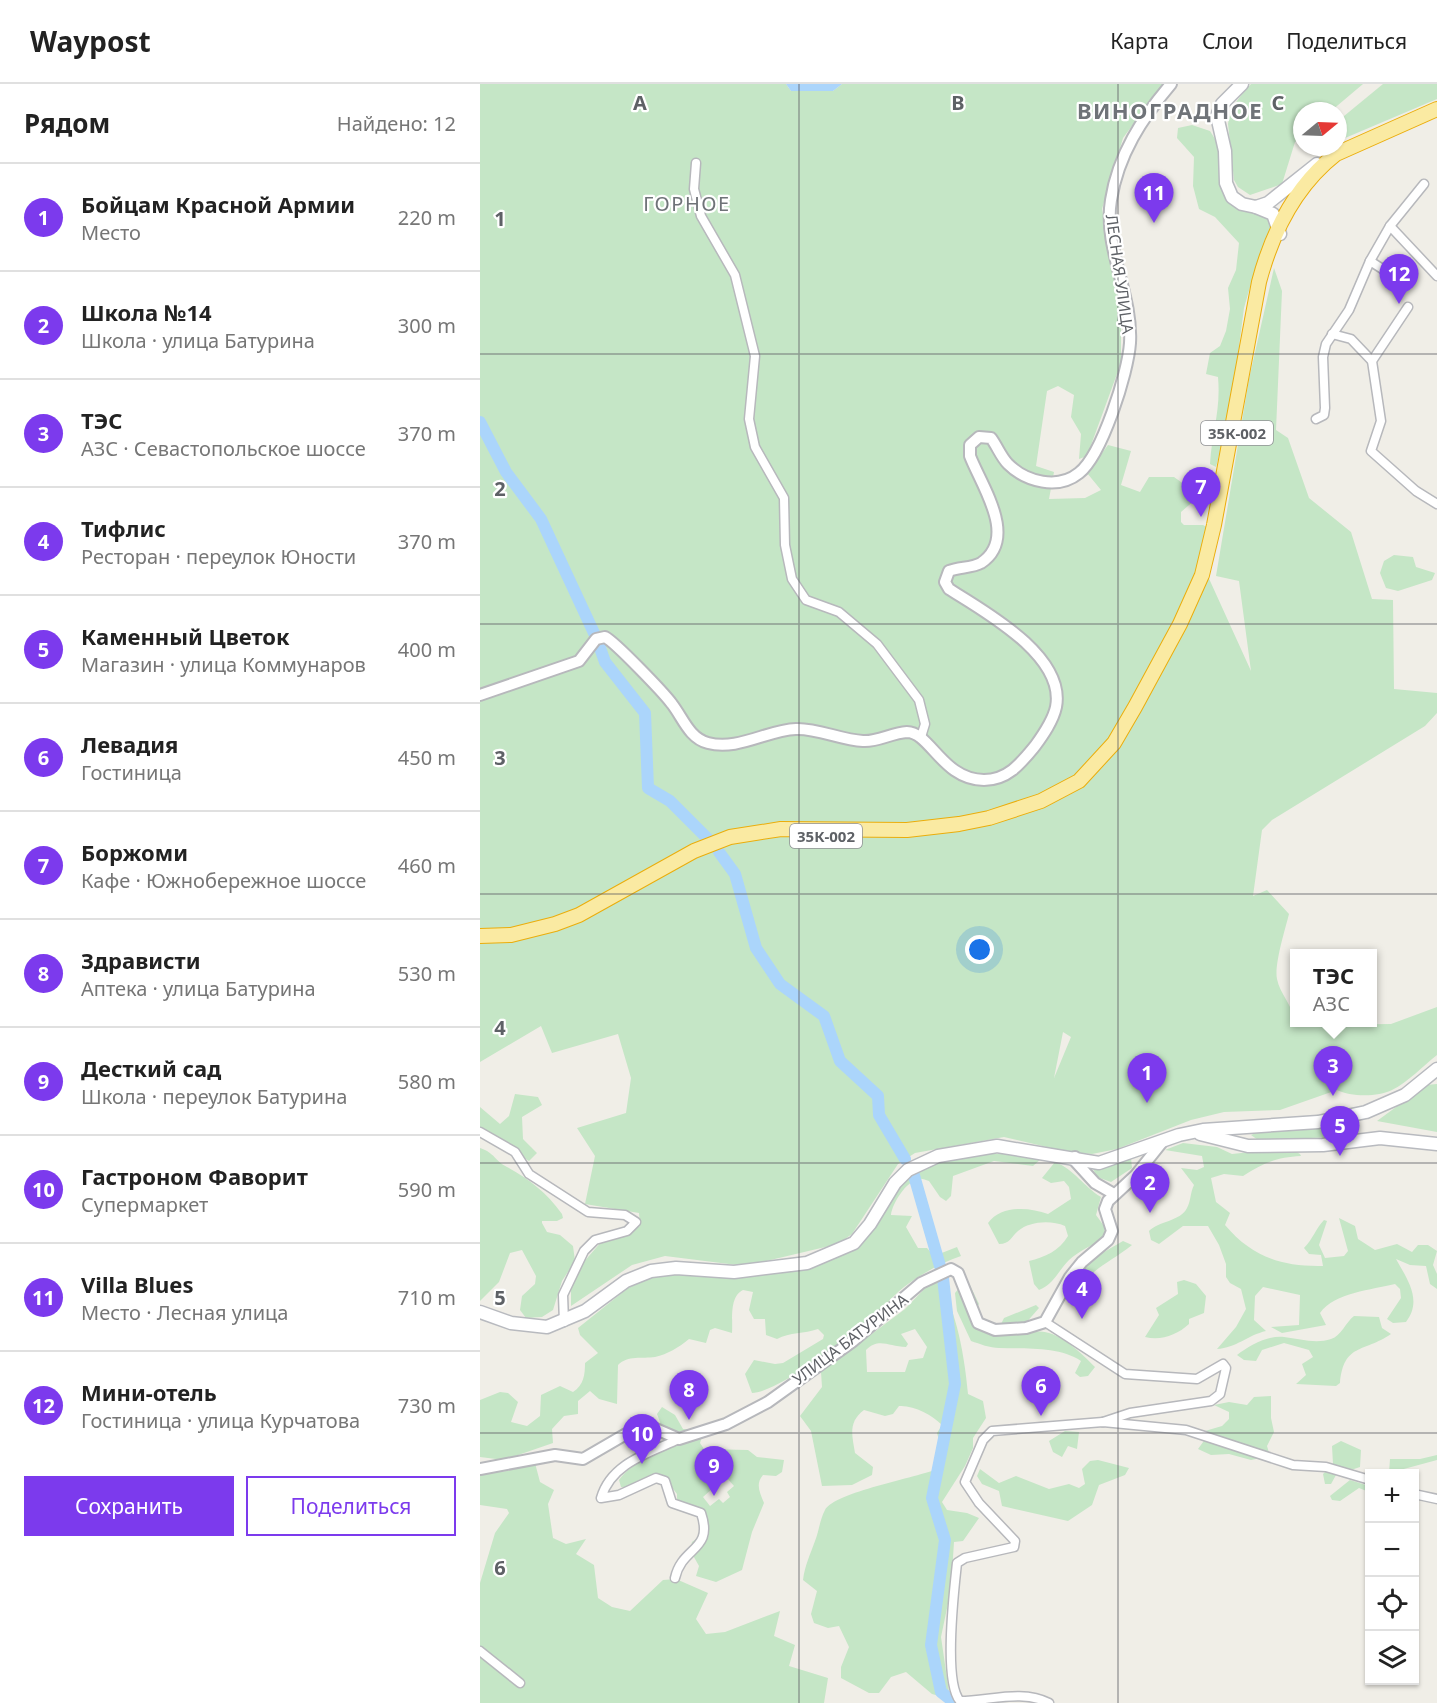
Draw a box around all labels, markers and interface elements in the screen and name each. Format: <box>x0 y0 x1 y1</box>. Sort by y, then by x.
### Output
text: Waypost <box>30 22 151 60</box>
text: Карта <box>1110 27 1169 55</box>
text: Слои <box>1202 27 1253 55</box>
text: Поделиться <box>1286 27 1407 55</box>
text: A <box>633 89 647 116</box>
text: B <box>951 89 965 116</box>
text: C <box>1272 89 1285 116</box>
district label: ВИНОГРАДНОЕ <box>1077 95 1263 125</box>
north arrow <box>1293 102 1347 156</box>
text: Рядом <box>24 105 110 141</box>
text: Найдено: 12 <box>337 110 456 137</box>
pin: 11 <box>1134 174 1174 223</box>
text: Бойцам Красной Армии <box>81 189 355 219</box>
district label: ГОРНОЕ <box>643 190 731 217</box>
text: 1 <box>38 204 49 231</box>
text: 220 m <box>398 204 456 231</box>
text: 1 <box>494 205 506 232</box>
street label: ЛЕСНАЯ УЛИЦА <box>1101 213 1139 336</box>
text: Место <box>81 219 141 246</box>
pin: 12 <box>1380 254 1418 304</box>
text: Школа №14 <box>81 297 212 327</box>
text: 2 <box>38 312 49 339</box>
text: 300 m <box>398 312 456 339</box>
text: Школа · улица Батурина <box>81 327 315 354</box>
text: ТЭС <box>81 405 122 435</box>
text: 3 <box>38 420 49 447</box>
text: 370 m <box>398 420 456 447</box>
road number: 35К-002 <box>1201 421 1273 445</box>
text: АЗС · Севастопольское шоссе <box>81 435 366 462</box>
pin: 7 <box>1182 468 1220 517</box>
text: 2 <box>494 475 506 502</box>
text: Тифлис <box>81 513 166 543</box>
text: 4 <box>38 528 49 555</box>
text: 370 m <box>398 528 456 555</box>
text: Ресторан · переулок Юности <box>81 543 356 570</box>
text: Каменный Цветок <box>81 621 290 651</box>
text: 5 <box>38 636 49 663</box>
text: 400 m <box>398 636 456 663</box>
text: Магазин · улица Коммунаров <box>81 651 366 678</box>
text: Левадия <box>81 729 178 759</box>
text: 6 <box>38 744 49 771</box>
text: 450 m <box>398 744 456 771</box>
text: 3 <box>494 744 506 771</box>
text: Гостиница <box>81 759 182 786</box>
road number: 35К-002 <box>790 824 862 848</box>
text: Боржоми <box>81 837 188 867</box>
text: 7 <box>38 852 49 879</box>
text: 460 m <box>398 852 456 879</box>
text: Кафе · Южнобережное шоссе <box>81 867 366 894</box>
your location <box>965 935 994 964</box>
text: Здрависти <box>81 945 201 975</box>
popup <box>1290 949 1377 1027</box>
text: 8 <box>38 960 49 987</box>
text: 530 m <box>398 960 456 987</box>
text: ТЭС <box>1313 960 1354 990</box>
text: Аптека · улица Батурина <box>81 975 316 1002</box>
text: АЗС <box>1313 990 1350 1017</box>
text: 4 <box>494 1014 506 1041</box>
pin: 3 <box>1314 1046 1352 1096</box>
text: Десткий сад <box>81 1053 221 1083</box>
pin: 1 <box>1128 1054 1166 1103</box>
text: 9 <box>38 1068 49 1095</box>
text: 580 m <box>398 1068 456 1095</box>
text: Школа · переулок Батурина <box>81 1083 347 1110</box>
pin: 5 <box>1320 1106 1360 1156</box>
text: Гастроном Фаворит <box>81 1161 308 1191</box>
pin: 2 <box>1130 1164 1170 1213</box>
text: 10 <box>32 1176 55 1203</box>
text: 590 m <box>398 1176 456 1203</box>
text: Супермаркет <box>81 1191 208 1218</box>
text: Villa Blues <box>81 1269 194 1299</box>
pin: 4 <box>1062 1270 1102 1319</box>
text: 11 <box>32 1284 55 1311</box>
text: 710 m <box>398 1284 456 1311</box>
text: 5 <box>494 1284 506 1311</box>
street label: УЛИЦА БАТУРИНА <box>788 1288 913 1390</box>
text: Место · Лесная улица <box>81 1299 288 1326</box>
pin: 6 <box>1022 1366 1060 1416</box>
pin: 8 <box>670 1370 708 1420</box>
text: Мини-отель <box>81 1377 217 1407</box>
text: 12 <box>32 1392 55 1419</box>
text: 730 m <box>398 1392 456 1419</box>
text: Гостиница · улица Курчатова <box>81 1407 360 1434</box>
pin: 10 <box>622 1414 662 1464</box>
pin: 9 <box>694 1446 734 1496</box>
map controls <box>1365 1469 1419 1685</box>
button: + <box>1365 1469 1419 1523</box>
button: Сохранить <box>24 1476 234 1536</box>
button: Поделиться <box>246 1476 456 1536</box>
button: − <box>1365 1523 1419 1577</box>
text: 6 <box>494 1554 506 1581</box>
button: locate <box>1365 1577 1419 1631</box>
button: layers <box>1365 1631 1419 1685</box>

